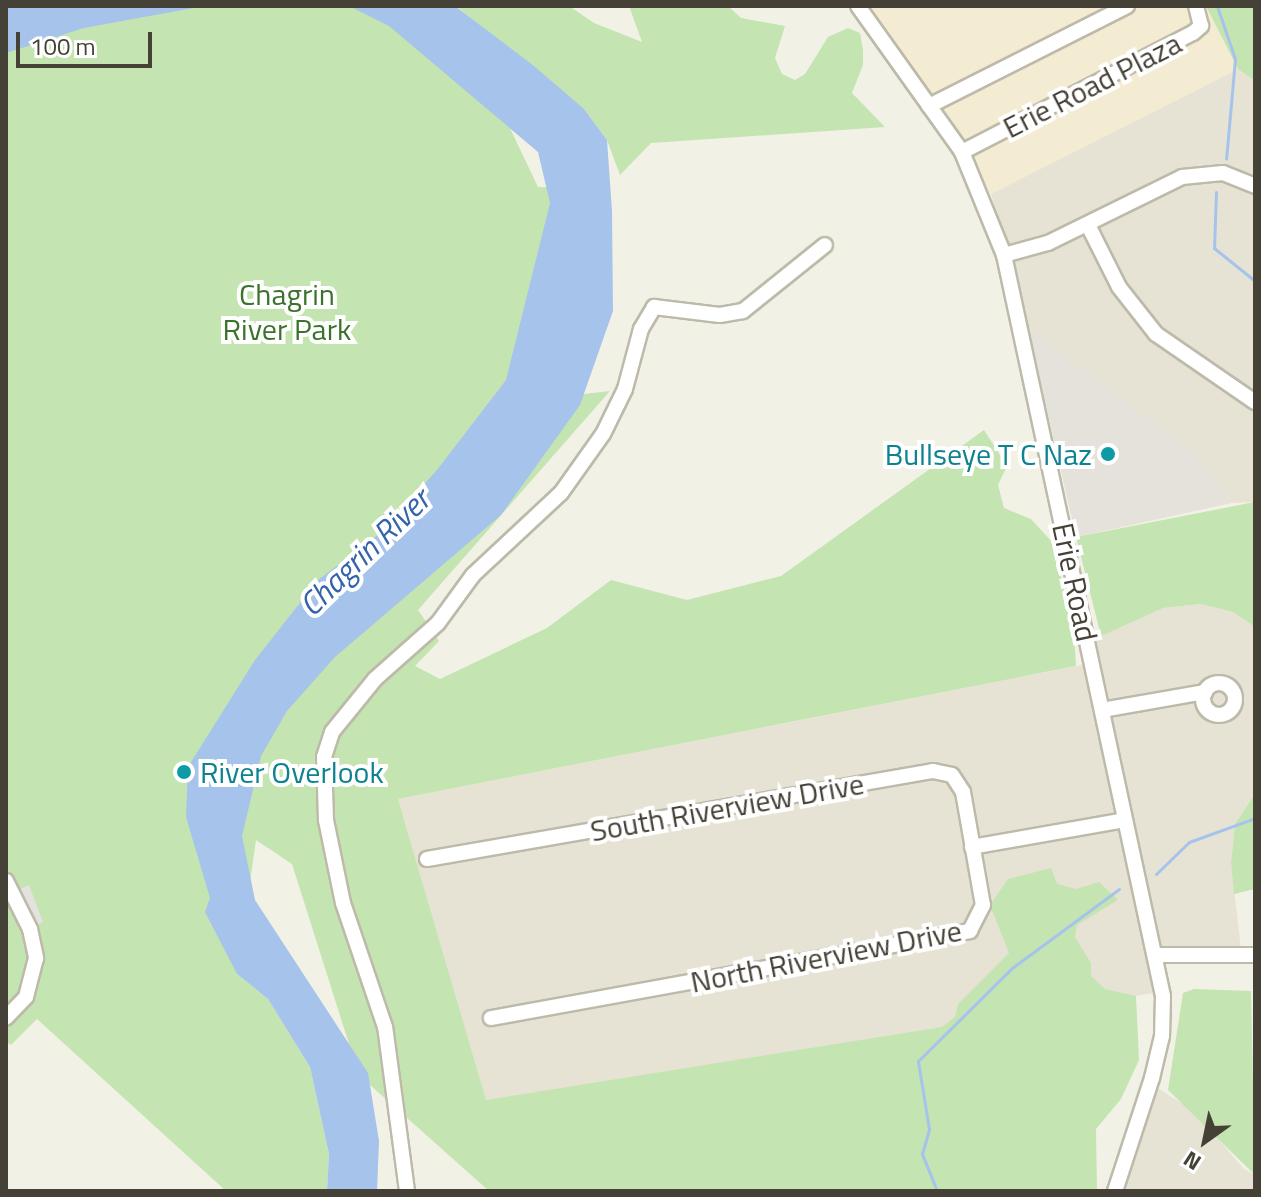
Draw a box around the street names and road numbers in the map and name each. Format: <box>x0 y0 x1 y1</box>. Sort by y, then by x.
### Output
street label: Erie Road Plaza <box>997 25 1187 145</box>
street label: Erie Road <box>1045 519 1105 645</box>
street label: South Riverview Drive <box>587 765 867 849</box>
street label: North Riverview Drive <box>687 912 965 1000</box>

